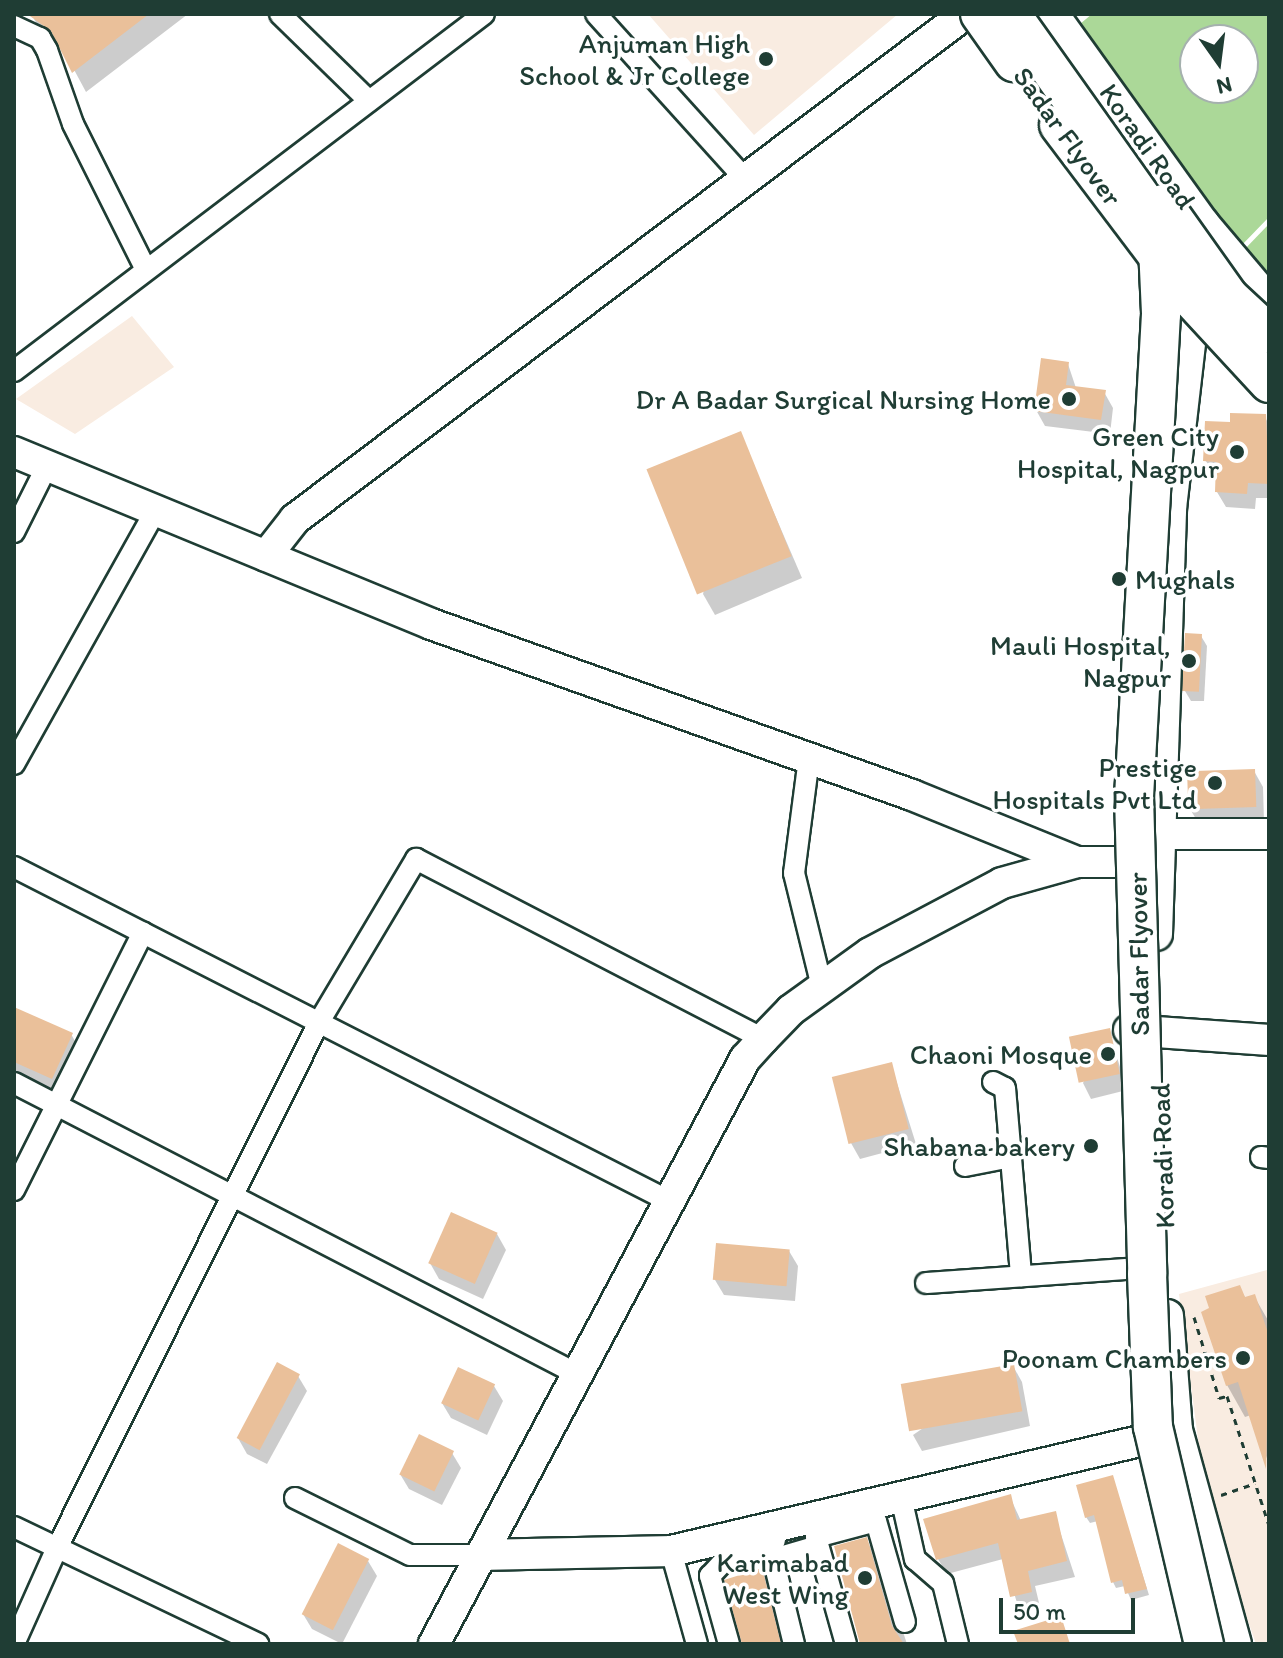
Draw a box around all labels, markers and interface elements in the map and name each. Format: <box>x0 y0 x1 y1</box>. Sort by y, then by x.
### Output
north arrow <box>1179 24 1259 104</box>
place label: Anjuman High School & Jr College <box>519 26 750 92</box>
marker: Anjuman High School & Jr College <box>757 50 775 68</box>
street label: Sadar Flyover <box>1006 60 1130 212</box>
text: N <box>1214 71 1235 101</box>
street label: Koradi Road <box>1092 77 1204 215</box>
place label: Dr A Badar Surgical Nursing Home <box>634 382 1051 416</box>
marker: Dr A Badar Surgical Nursing Home <box>1058 388 1080 410</box>
place label: Green City Hospital, Nagpur <box>1018 419 1219 485</box>
marker: Green City Hospital, Nagpur <box>1226 441 1248 463</box>
place label: Mughals <box>1135 562 1235 596</box>
marker: Mughals <box>1110 570 1128 588</box>
place label: Mauli Hospital, Nagpur <box>991 628 1171 694</box>
marker: Mauli Hospital, Nagpur <box>1178 650 1200 672</box>
place label: Prestige Hospitals Pvt Ltd <box>993 750 1197 816</box>
marker: Prestige Hospitals Pvt Ltd <box>1204 772 1226 794</box>
street label: Sadar Flyover <box>1120 872 1156 1036</box>
place label: Chaoni Mosque <box>910 1037 1092 1071</box>
marker: Chaoni Mosque <box>1099 1045 1117 1063</box>
street label: Koradi Road <box>1143 1083 1181 1229</box>
place label: Shabana bakery <box>884 1129 1075 1163</box>
marker: Shabana bakery <box>1082 1137 1100 1155</box>
place label: Poonam Chambers <box>1002 1341 1227 1375</box>
marker: Poonam Chambers <box>1234 1349 1252 1367</box>
place label: Karimabad West Wing <box>716 1545 849 1611</box>
marker: Karimabad West Wing <box>856 1569 874 1587</box>
scale bar <box>1003 1582 1139 1632</box>
text: 50 m <box>1013 1597 1066 1626</box>

